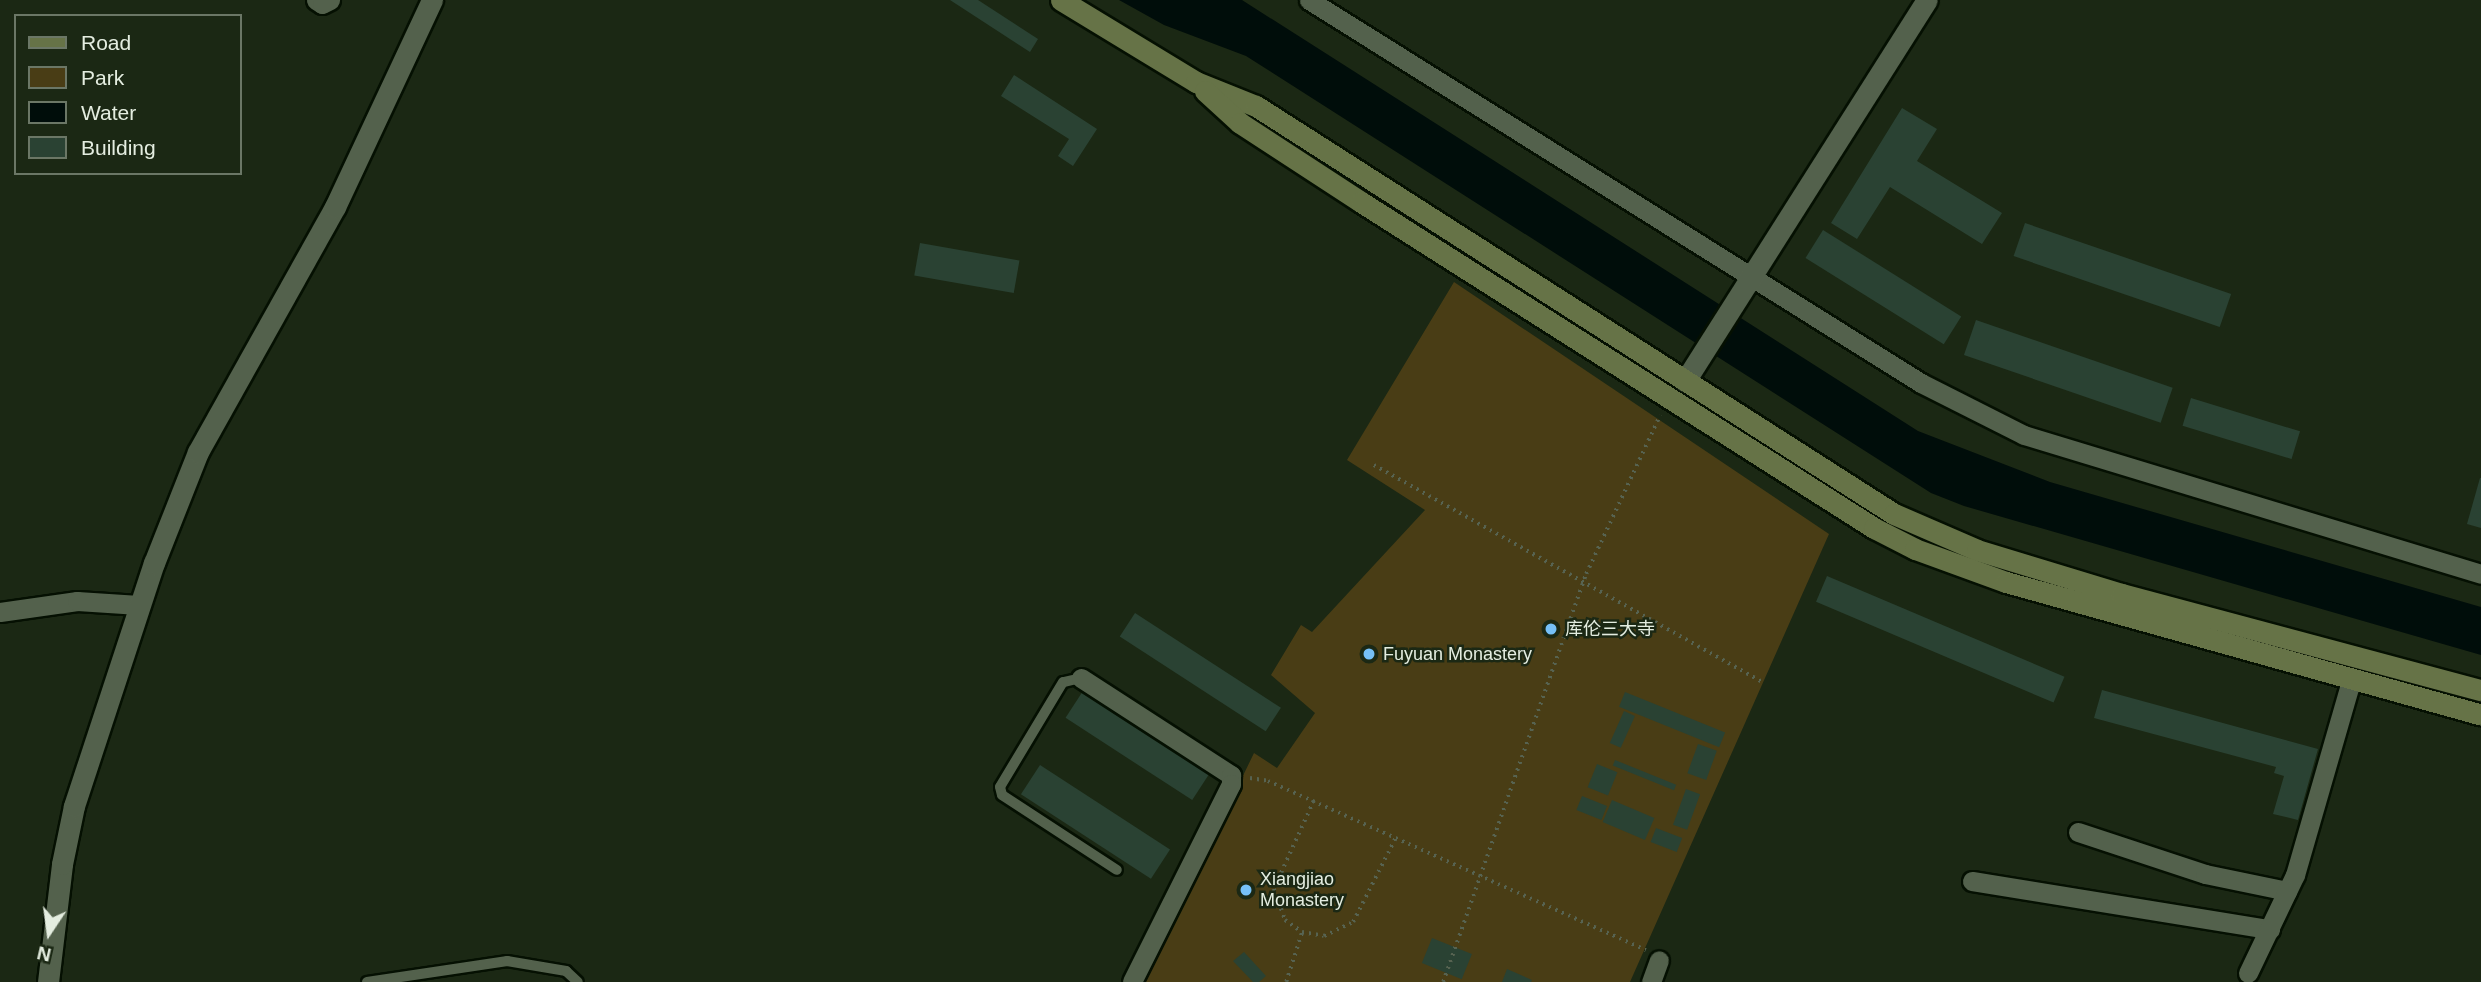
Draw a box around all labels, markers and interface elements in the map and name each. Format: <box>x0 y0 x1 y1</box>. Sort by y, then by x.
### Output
legend <box>14 14 242 175</box>
text: Road <box>81 31 131 54</box>
text: Park <box>81 66 124 89</box>
text: Water <box>81 101 136 124</box>
text: Building <box>81 136 156 159</box>
place label: 库伦三大寺 <box>1565 618 1655 640</box>
marker: 库伦三大寺 <box>1543 621 1559 637</box>
place label: Fuyuan Monastery <box>1383 643 1532 665</box>
marker: Fuyuan Monastery <box>1361 646 1377 662</box>
place label: Xiangjiao Monastery <box>1260 869 1344 912</box>
marker: Xiangjiao Monastery <box>1238 882 1254 898</box>
north arrow <box>14 898 84 968</box>
text: N <box>35 942 53 966</box>

